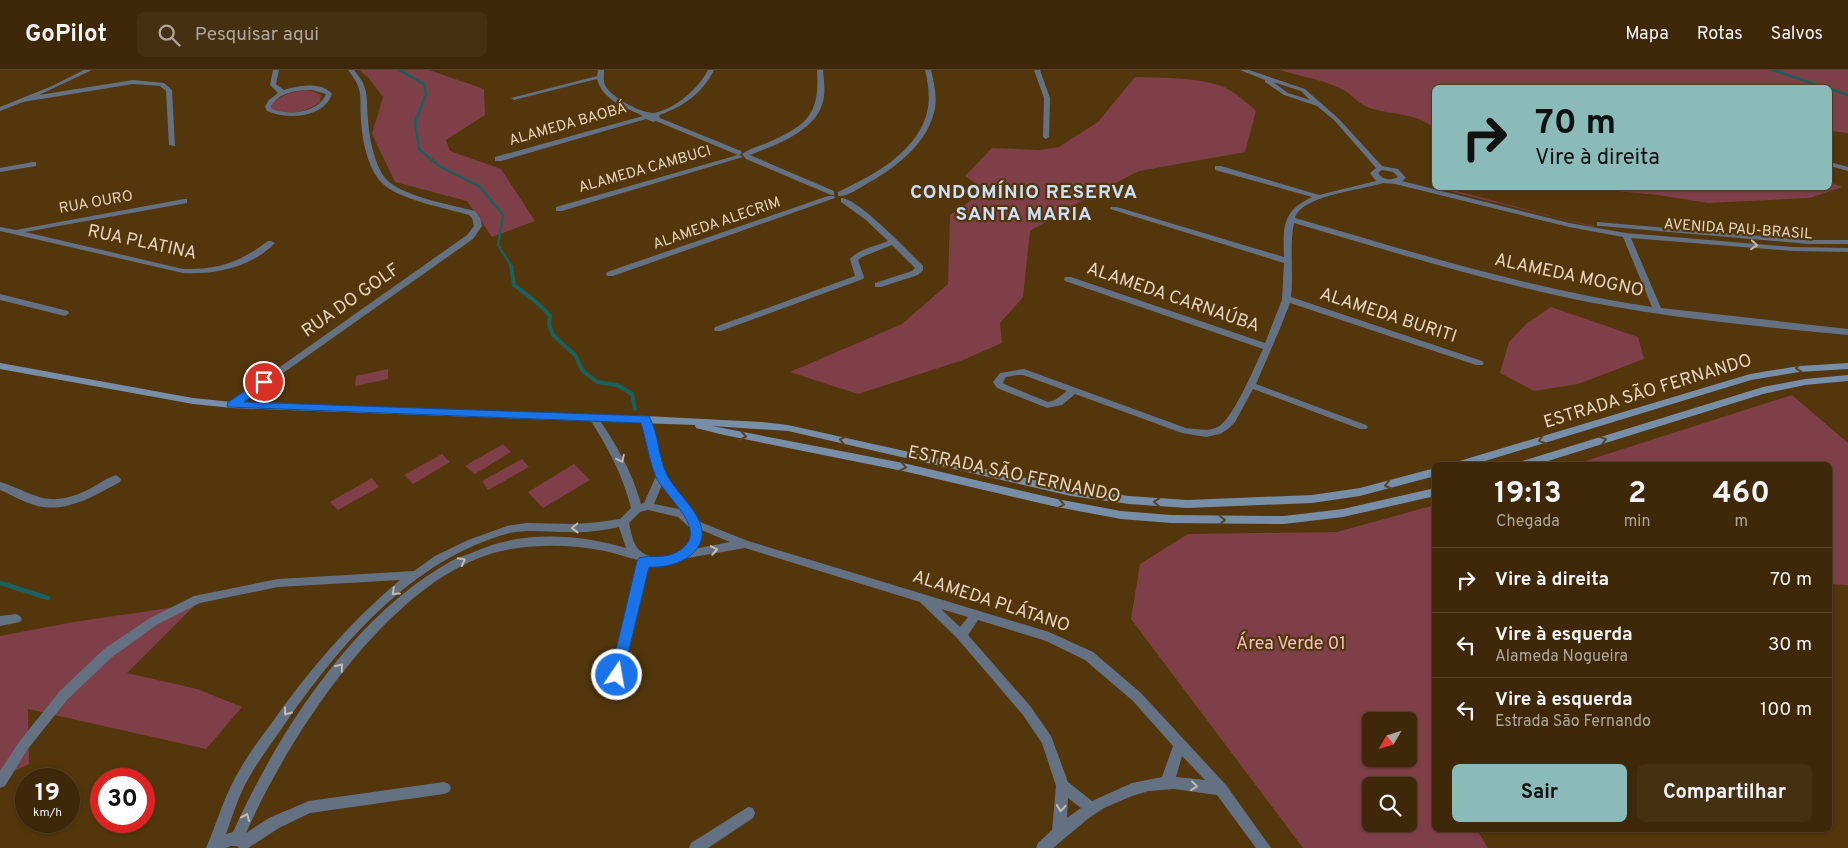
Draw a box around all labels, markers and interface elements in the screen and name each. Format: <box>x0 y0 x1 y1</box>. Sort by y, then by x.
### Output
search box <box>137 12 487 57</box>
text: GoPilot <box>25 20 107 50</box>
icon: search <box>155 21 183 49</box>
text: Pesquisar aqui <box>195 23 319 47</box>
text: Mapa <box>1625 23 1669 46</box>
text: Rotas <box>1697 23 1743 46</box>
text: Salvos <box>1771 23 1823 46</box>
street label: ALAMEDA BAOBÁ <box>507 98 629 151</box>
text: 70 m <box>1535 102 1616 146</box>
icon: right <box>1452 105 1517 170</box>
street label: ALAMEDA CAMBUCI <box>576 142 714 198</box>
text: Vire à direita <box>1535 145 1660 172</box>
district label: CONDOMÍNIO RESERVA SANTA MARIA <box>910 180 1138 227</box>
street label: RUA OURO <box>57 187 135 219</box>
street label: ALAMEDA ALECRIM <box>651 193 783 255</box>
street label: AVENIDA PAU-BRASIL <box>1663 215 1813 245</box>
street label: RUA PLATINA <box>85 220 199 266</box>
one-way arrow <box>1750 240 1758 251</box>
street label: ALAMEDA MOGNO <box>1492 249 1646 303</box>
street label: ALAMEDA CARNAÚBA <box>1084 256 1263 338</box>
street label: RUA DO GOLF <box>298 259 404 343</box>
street label: ALAMEDA BURITI <box>1316 283 1460 349</box>
street label: ESTRADA SÃO FERNANDO <box>1540 347 1755 435</box>
pin <box>243 361 285 403</box>
one-way arrow <box>1795 362 1803 373</box>
icon: arrive <box>250 368 278 396</box>
one-way arrow <box>739 430 748 440</box>
one-way arrow <box>1538 434 1547 444</box>
one-way arrow <box>839 435 848 446</box>
one-way arrow <box>1598 436 1607 446</box>
street label: ESTRADA SÃO FERNANDO <box>906 439 1123 509</box>
one-way arrow <box>614 454 625 463</box>
one-way arrow <box>898 461 907 472</box>
text: 19:13 <box>1494 476 1562 513</box>
text: 2 <box>1628 476 1646 513</box>
text: 460 <box>1712 476 1770 513</box>
one-way arrow <box>1383 479 1392 490</box>
one-way arrow <box>1153 497 1161 508</box>
one-way arrow <box>1057 498 1065 509</box>
text: Chegada <box>1496 512 1560 532</box>
text: min <box>1624 512 1650 532</box>
text: m <box>1734 512 1748 532</box>
one-way arrow <box>1219 515 1227 526</box>
one-way arrow <box>571 523 578 533</box>
one-way arrow <box>709 545 718 555</box>
one-way arrow <box>457 557 466 567</box>
street label: ALAMEDA PLÁTANO <box>909 564 1073 638</box>
icon: right <box>1452 566 1480 594</box>
text: Vire à direita <box>1495 568 1609 592</box>
text: 70 m <box>1770 568 1812 592</box>
one-way arrow <box>391 586 400 595</box>
text: Vire à esquerda <box>1495 623 1633 647</box>
park label: Área Verde 01 <box>1236 631 1346 656</box>
icon: left <box>1452 631 1480 659</box>
text: 30 m <box>1768 633 1812 657</box>
text: Alameda Nogueira <box>1495 647 1628 667</box>
position arrow <box>590 648 642 700</box>
one-way arrow <box>335 664 343 673</box>
text: Vire à esquerda <box>1495 688 1633 712</box>
icon: left <box>1452 696 1480 724</box>
text: 100 m <box>1760 698 1812 722</box>
one-way arrow <box>284 706 292 715</box>
north arrow <box>1362 712 1418 768</box>
map controls <box>1362 712 1417 832</box>
text: Estrada São Fernando <box>1495 712 1651 732</box>
button: Sair <box>1452 764 1627 822</box>
button: Compartilhar <box>1637 764 1812 822</box>
speed limit sign: 30 <box>90 768 155 833</box>
button: search <box>1362 777 1417 832</box>
text: 19 <box>35 778 60 810</box>
one-way arrow <box>1190 780 1198 790</box>
text: km/h <box>33 805 62 821</box>
one-way arrow <box>1056 805 1067 813</box>
one-way arrow <box>240 813 250 822</box>

